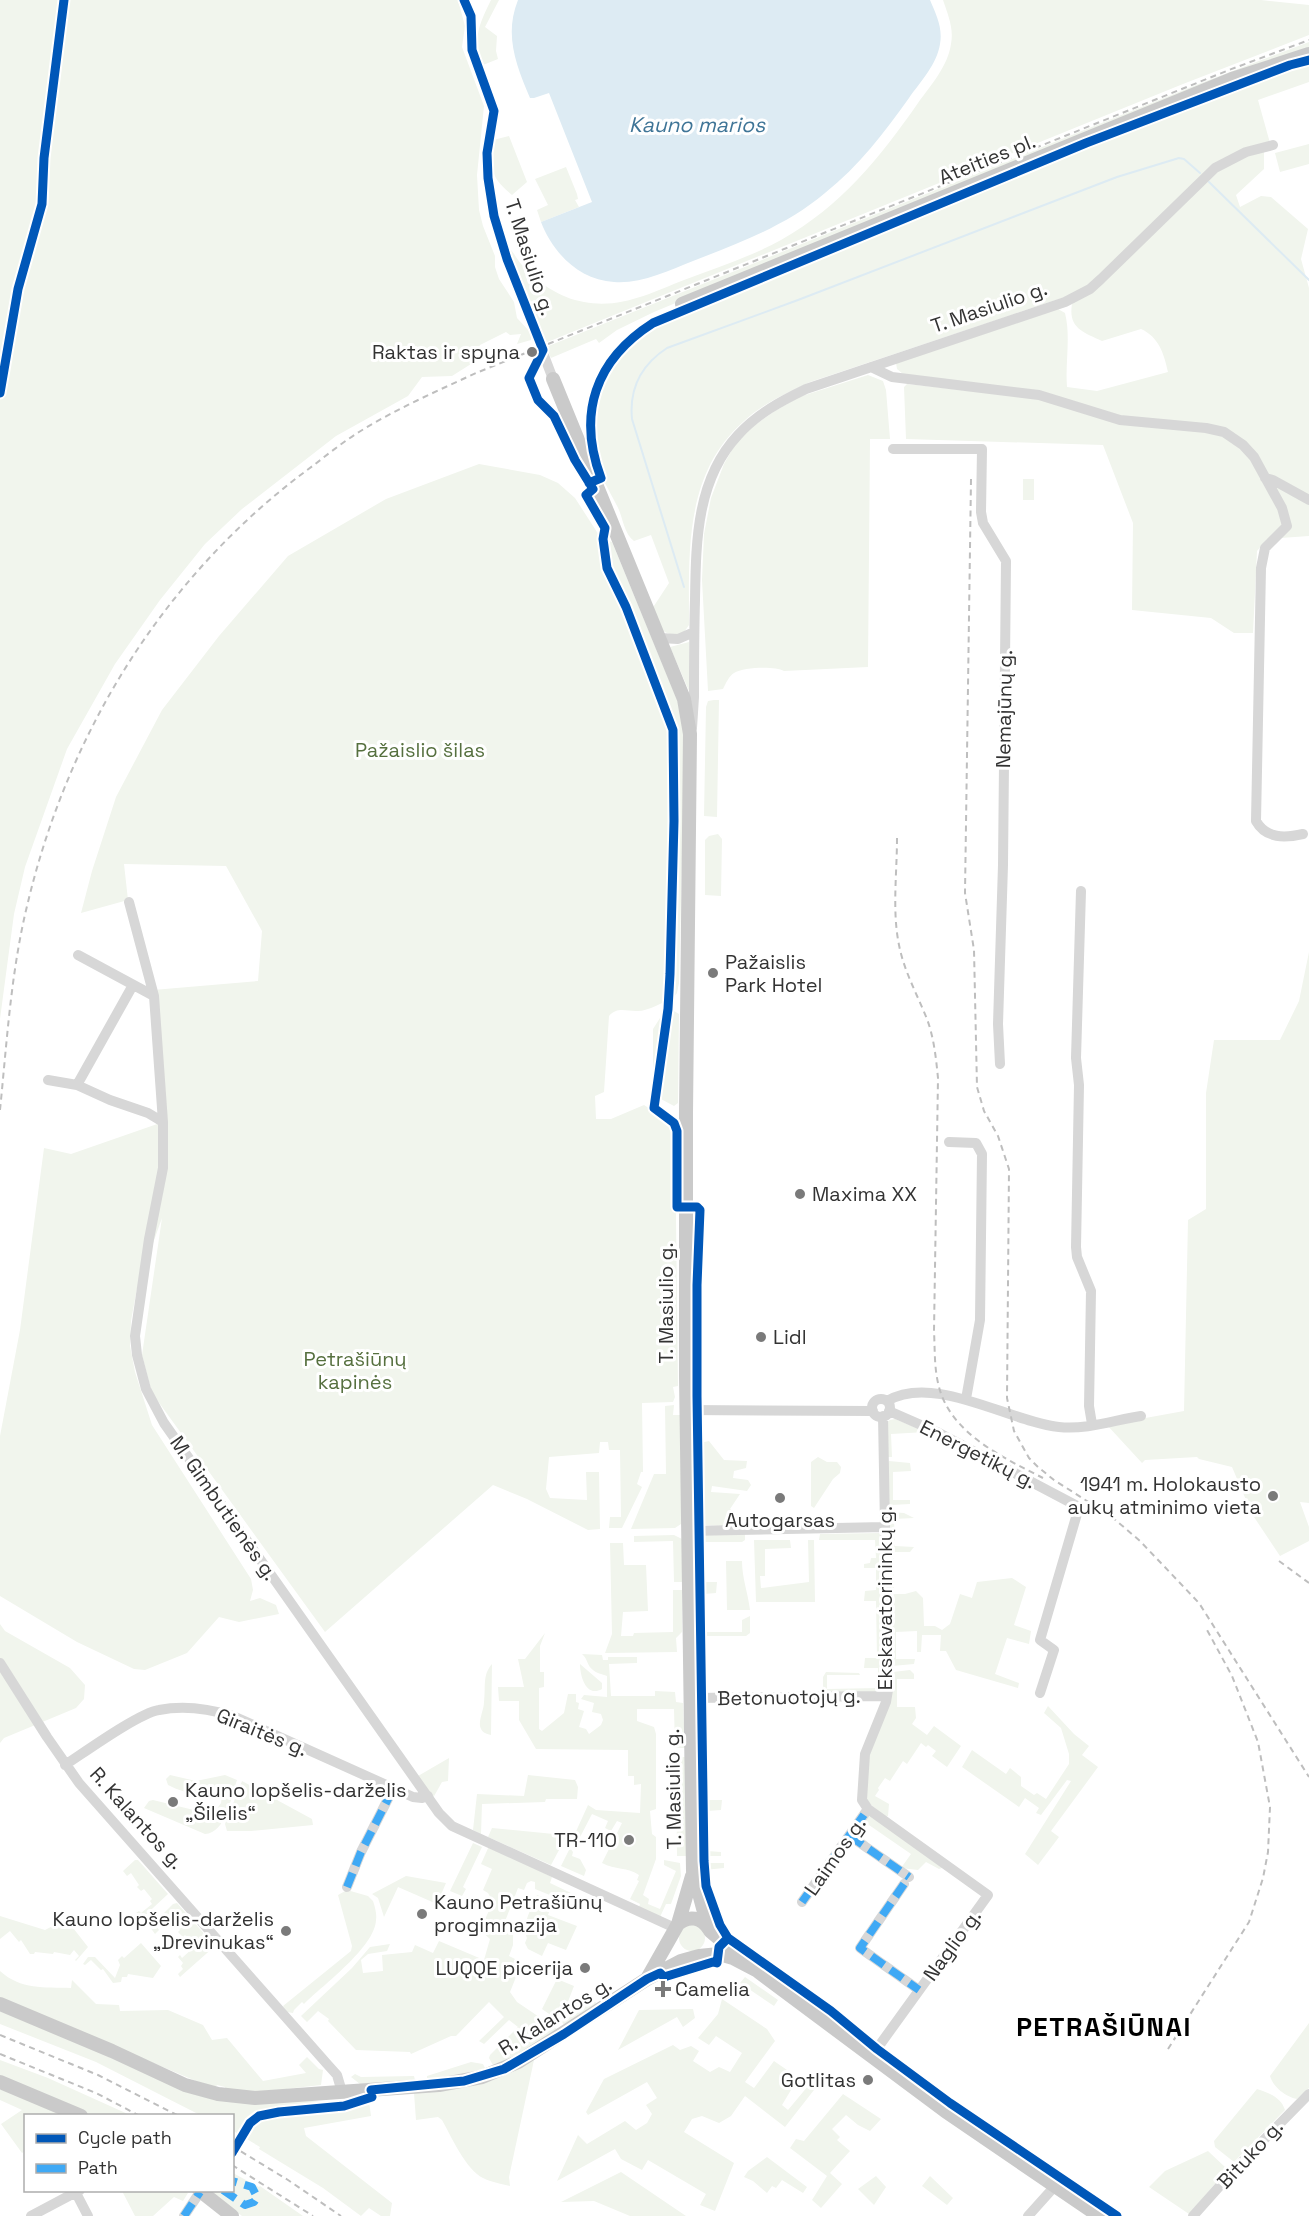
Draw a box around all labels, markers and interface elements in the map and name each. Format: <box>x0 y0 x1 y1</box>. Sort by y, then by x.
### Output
water label: Kauno marios <box>629 111 766 138</box>
street label: Ateities pl. <box>935 128 1039 190</box>
street label: T. Masiulio g. <box>499 195 561 319</box>
street label: T. Masiulio g. <box>928 275 1050 339</box>
place label: Raktas ir spyna <box>372 339 520 365</box>
marker: Raktas ir spyna <box>525 345 539 359</box>
street label: Nemajūnų g. <box>990 650 1018 768</box>
park label: Pažaislio šilas <box>355 737 485 763</box>
place label: Pažaislis Park Hotel <box>725 949 822 998</box>
marker: Pažaislis Park Hotel <box>706 966 720 980</box>
place label: Maxima XX <box>812 1181 917 1207</box>
marker: Maxima XX <box>793 1187 807 1201</box>
street label: T. Masiulio g. <box>653 1243 679 1363</box>
place label: Lidl <box>773 1324 807 1350</box>
marker: Lidl <box>754 1330 768 1344</box>
park label: Petrašiūnų kapinės <box>304 1346 406 1395</box>
street label: Energetikų g. <box>916 1414 1040 1494</box>
street label: M. Gimbutienės g. <box>164 1431 284 1585</box>
place label: 1941 m. Holokausto aukų atminimo vieta <box>1068 1471 1261 1520</box>
marker: 1941 m. Holokausto aukų atminimo vieta <box>1266 1489 1280 1503</box>
marker: Autogarsas <box>773 1491 787 1505</box>
street label: Ekskavatorininkų g. <box>872 1506 898 1690</box>
place label: Autogarsas <box>725 1507 835 1533</box>
street label: Betonuotojų g. <box>717 1683 861 1711</box>
street label: Giraitės g. <box>213 1702 311 1762</box>
street label: T. Masiulio g. <box>659 1728 687 1850</box>
street label: R. Kalantos g. <box>84 1761 190 1875</box>
place label: Kauno lopšelis-darželis „Šilelis“ <box>185 1777 407 1826</box>
marker: Kauno lopšelis-darželis „Šilelis“ <box>166 1795 180 1809</box>
street label: Laimos g. <box>798 1811 872 1901</box>
place label: TR-110 <box>554 1827 617 1853</box>
marker: TR-110 <box>622 1833 636 1847</box>
place label: Kauno Petrašiūnų progimnazija <box>434 1889 602 1938</box>
street label: Naglio g. <box>917 1904 987 1986</box>
place label: Kauno lopšelis-darželis „Drevinukas“ <box>52 1906 274 1955</box>
marker: Kauno Petrašiūnų progimnazija <box>415 1907 429 1921</box>
marker: Kauno lopšelis-darželis „Drevinukas“ <box>279 1924 293 1938</box>
place label: LUQQE picerija <box>435 1955 573 1981</box>
marker: LUQQE picerija <box>578 1961 592 1975</box>
street label: R. Kalantos g. <box>493 1971 617 2061</box>
place label: Camelia <box>675 1976 750 2002</box>
marker: Camelia <box>656 1982 670 1996</box>
district label: PETRAŠIŪNAI <box>1016 2010 1192 2044</box>
place label: Gotlitas <box>781 2067 856 2093</box>
marker: Gotlitas <box>861 2073 875 2087</box>
legend <box>24 2114 234 2192</box>
street label: Bituko g. <box>1211 2114 1289 2194</box>
text: Cycle path <box>78 2126 172 2149</box>
text: Path <box>78 2156 118 2179</box>

